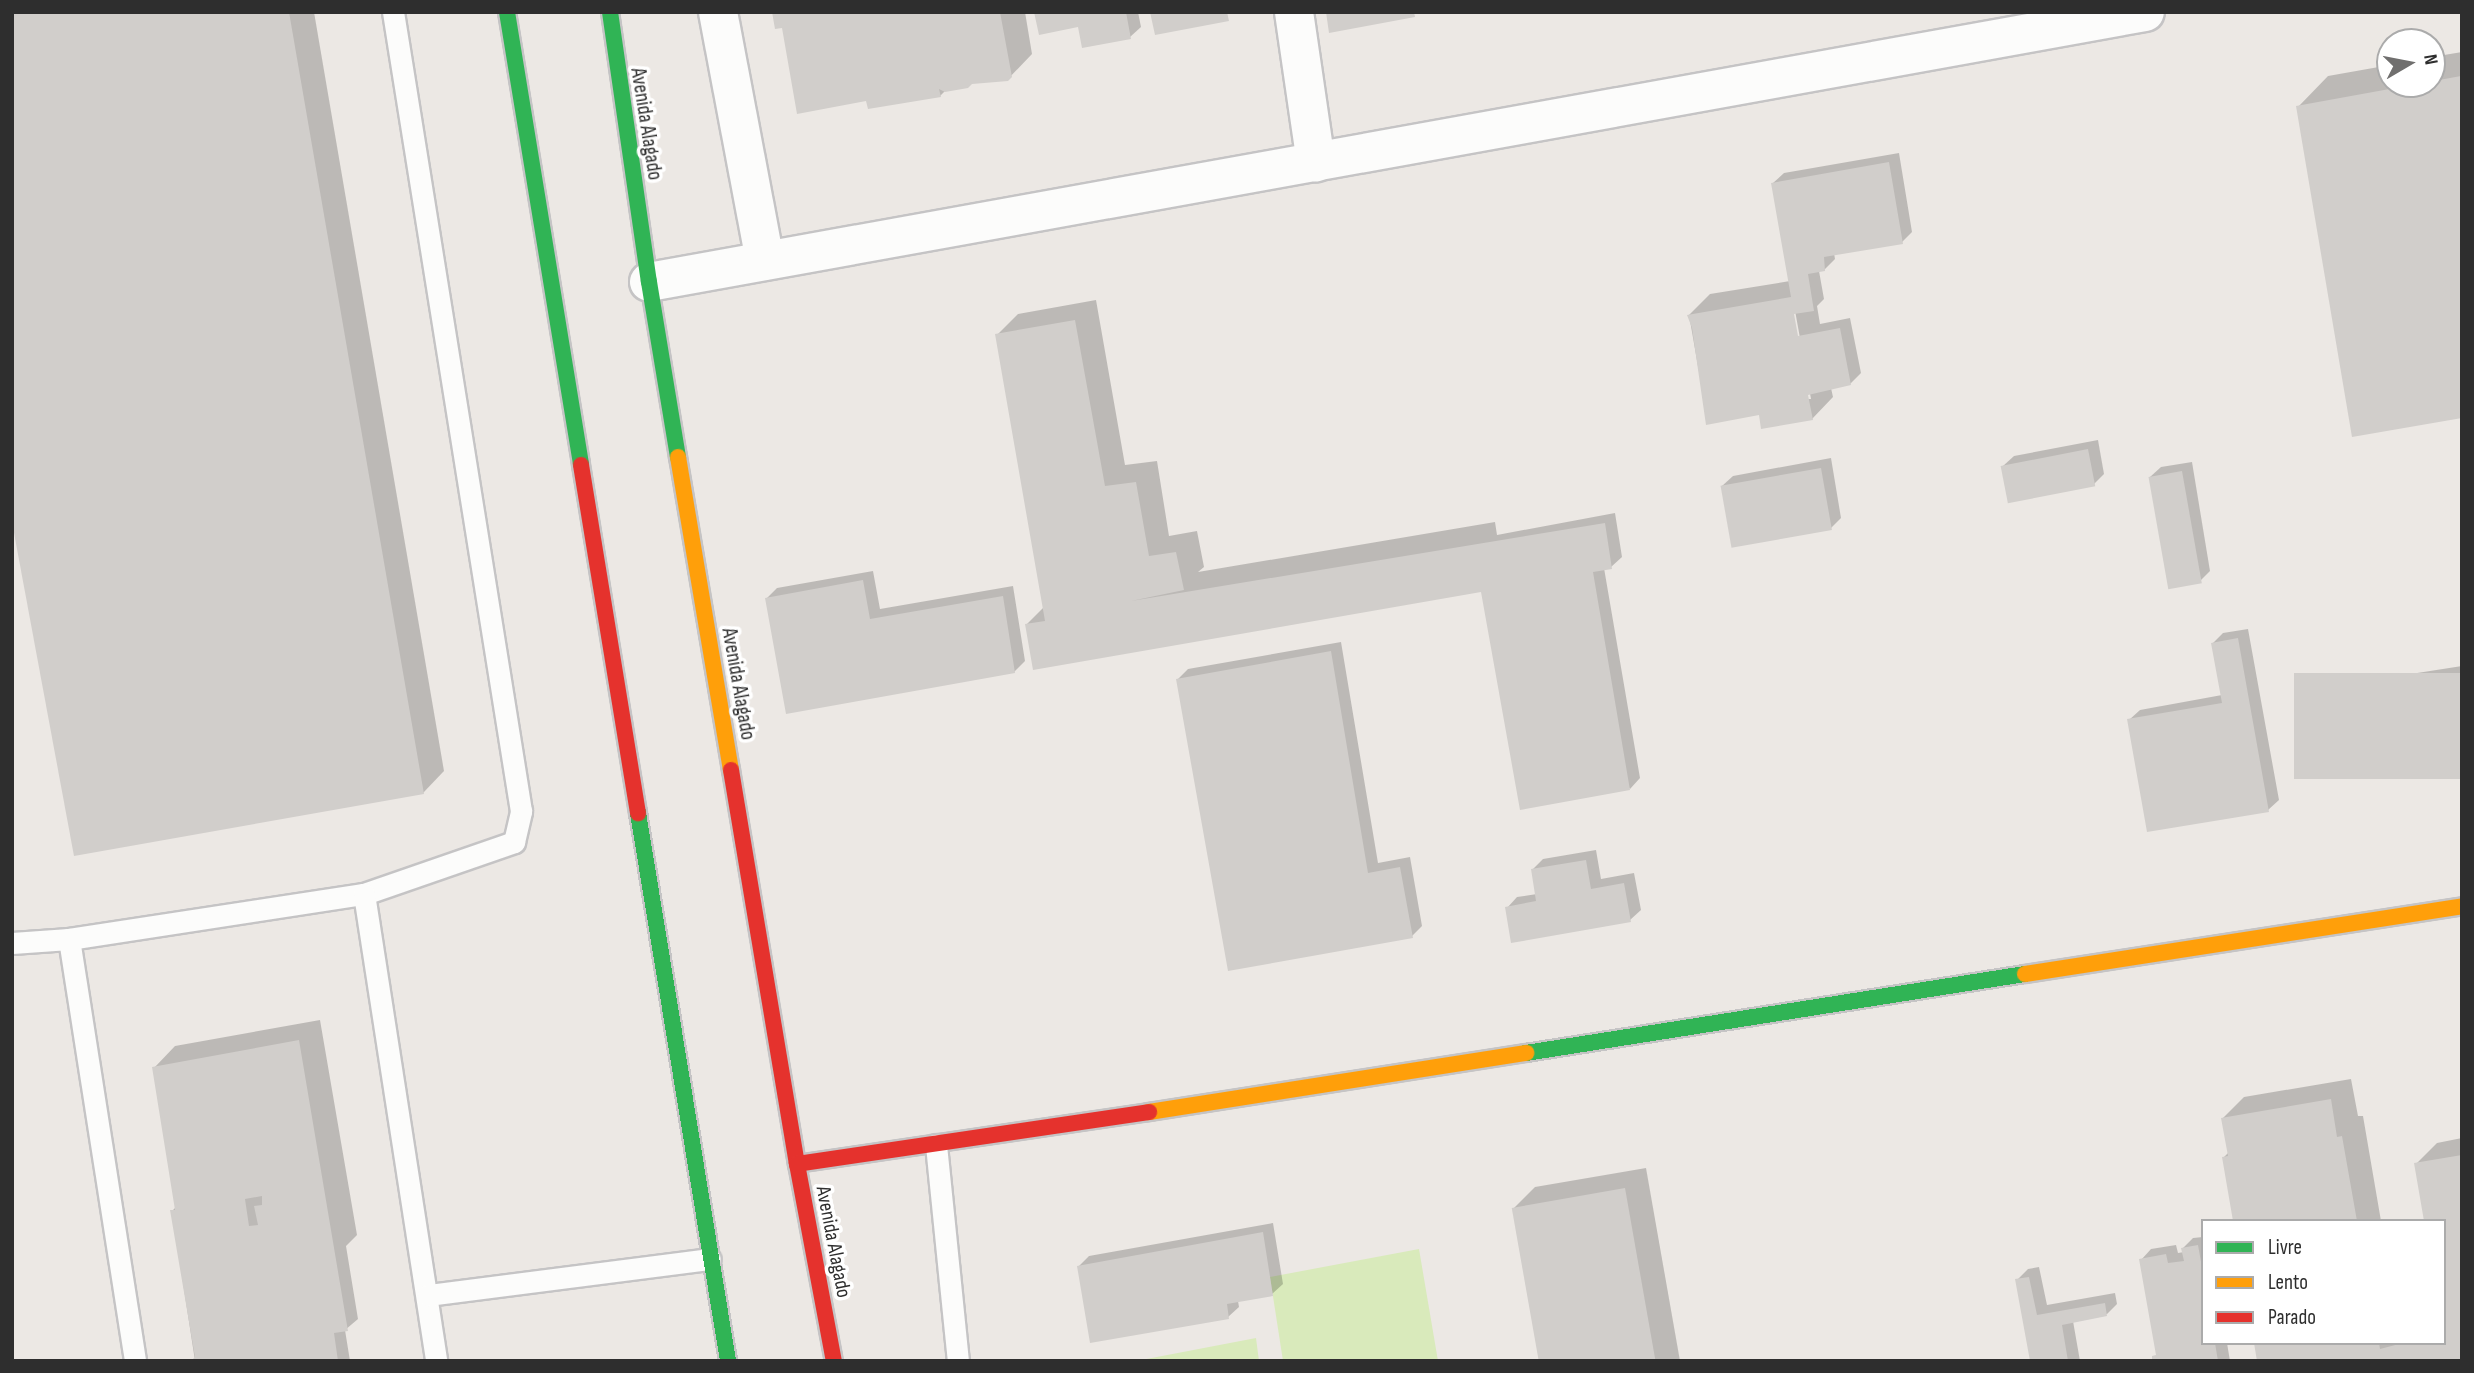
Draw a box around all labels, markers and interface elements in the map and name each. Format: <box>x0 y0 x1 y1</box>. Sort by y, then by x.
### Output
north arrow <box>2376 28 2446 98</box>
text: N <box>2418 53 2442 67</box>
street label: Avenida Alagado <box>625 66 667 182</box>
street label: Avenida Alagado <box>716 626 760 742</box>
street label: Avenida Alagado <box>810 1184 856 1300</box>
legend <box>2201 1219 2446 1345</box>
text: Livre <box>2268 1235 2302 1260</box>
text: Lento <box>2268 1270 2308 1295</box>
text: Parado <box>2268 1305 2316 1330</box>

